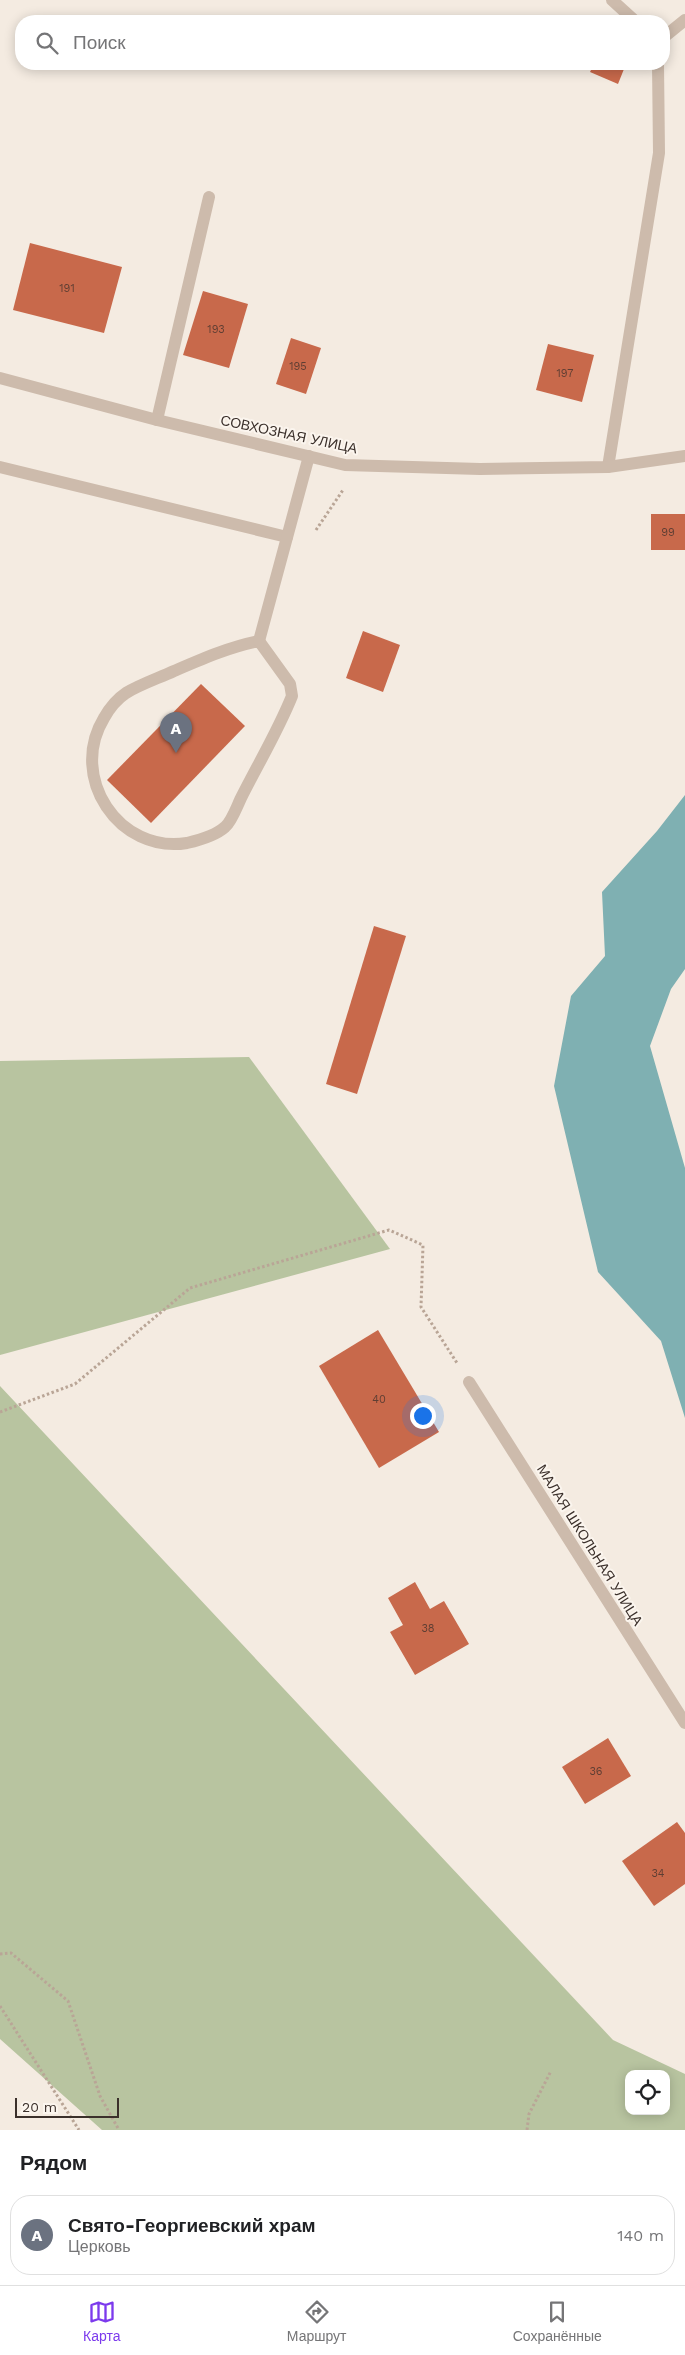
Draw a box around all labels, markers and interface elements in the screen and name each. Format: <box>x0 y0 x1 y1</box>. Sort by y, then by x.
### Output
search box <box>15 15 670 70</box>
icon: search <box>33 29 61 57</box>
text: Поиск <box>73 31 126 54</box>
house number: 191 <box>59 282 75 295</box>
house number: 193 <box>207 323 225 336</box>
house number: 195 <box>289 360 307 373</box>
house number: 197 <box>556 367 574 380</box>
street label: СОВХОЗНАЯ УЛИЦА <box>219 412 359 456</box>
house number: 99 <box>661 526 675 539</box>
pin: A <box>160 712 192 753</box>
house number: 40 <box>372 1393 386 1406</box>
your location <box>410 1403 436 1429</box>
street label: МАЛАЯ ШКОЛЬНАЯ УЛИЦА <box>534 1462 647 1629</box>
house number: 38 <box>421 1622 435 1635</box>
house number: 36 <box>589 1765 603 1778</box>
house number: 34 <box>651 1867 665 1880</box>
map controls <box>625 2070 670 2115</box>
button: locate <box>625 2070 670 2115</box>
scale bar <box>15 2095 119 2118</box>
text: 20 m <box>22 2099 57 2115</box>
text: Рядом <box>20 2150 87 2175</box>
text: Свято-Георгиевский храм <box>68 2214 316 2237</box>
text: A <box>32 2226 42 2245</box>
text: 140 m <box>617 2226 664 2245</box>
text: Церковь <box>68 2237 131 2256</box>
tab: Карта <box>83 2298 121 2344</box>
tab: Маршрут <box>287 2298 346 2344</box>
tab: Сохранённые <box>513 2298 602 2344</box>

